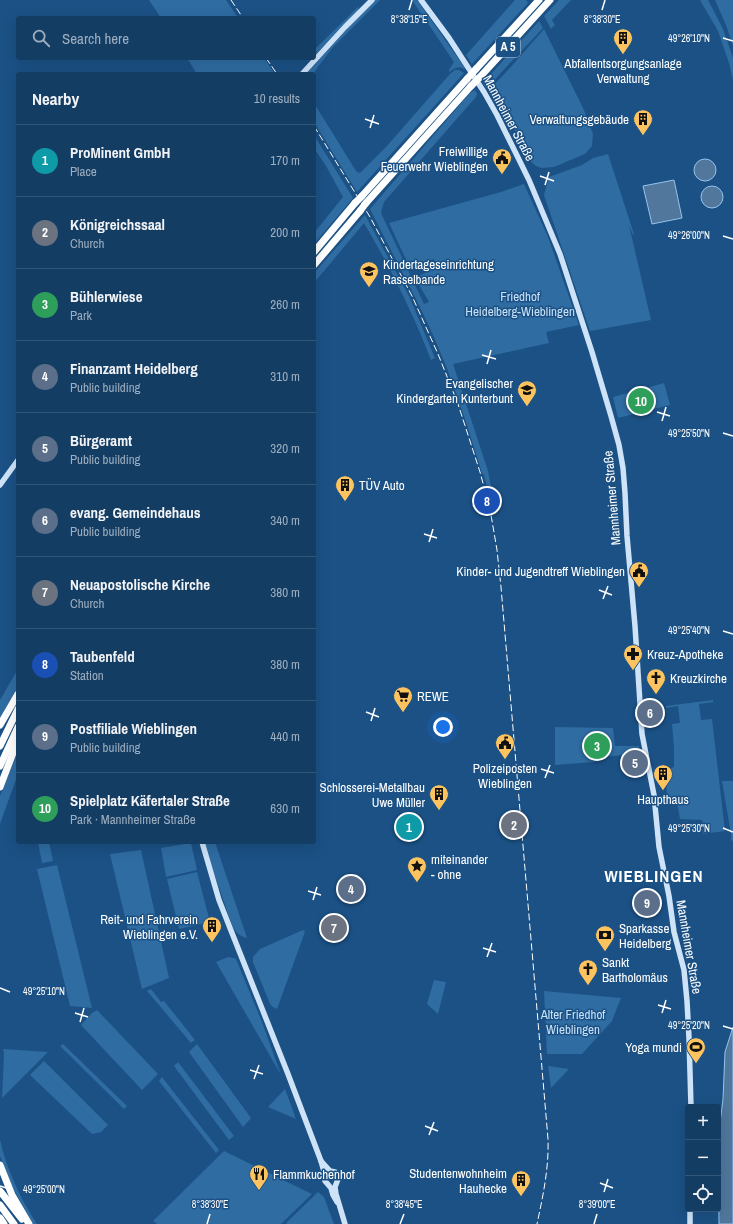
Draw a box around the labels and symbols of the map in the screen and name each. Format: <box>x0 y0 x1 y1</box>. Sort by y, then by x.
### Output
text: 8°38'15"E <box>391 13 427 26</box>
text: 8°38'30"E <box>584 13 620 26</box>
building icon: Abfallentsorgungsanlage Verwaltung <box>612 27 634 55</box>
text: 49°26'10"N <box>668 32 710 45</box>
road number: A 5 <box>496 37 520 57</box>
place label: Abfallentsorgungsanlage Verwaltung <box>563 55 682 87</box>
street label: Mannheimer Straße <box>479 72 539 164</box>
building icon: Verwaltungsgebäude <box>632 108 654 136</box>
place label: Verwaltungsgebäude <box>529 111 629 128</box>
place label: Freiwillige Feuerwehr Wieblingen <box>381 143 488 175</box>
public building icon: Freiwillige Feuerwehr Wieblingen <box>491 147 513 175</box>
text: 49°26'00"N <box>668 229 710 242</box>
place label: Kindertageseinrichtung Rasselbande <box>383 256 494 288</box>
school or university icon: Kindertageseinrichtung Rasselbande <box>358 260 380 288</box>
park label: Friedhof Heidelberg-Wieblingen <box>465 288 575 320</box>
place label: Evangelischer Kindergarten Kunterbunt <box>396 375 513 407</box>
school or university icon: Evangelischer Kindergarten Kunterbunt <box>516 379 538 407</box>
pin: 10 <box>628 386 654 416</box>
text: 49°25'50"N <box>668 427 710 440</box>
street label: Mannheimer Straße <box>599 450 625 546</box>
building icon: TÜV Auto <box>334 474 356 502</box>
place label: TÜV Auto <box>359 477 405 494</box>
pin: 8 <box>474 486 500 516</box>
public building icon: Kinder- und Jugendtreff Wieblingen <box>628 560 650 588</box>
place label: Kinder- und Jugendtreff Wieblingen <box>456 563 625 580</box>
text: 49°25'40"N <box>668 624 710 637</box>
pharmacy icon: Kreuz-Apotheke <box>622 643 644 671</box>
place label: Kreuz-Apotheke <box>647 646 724 663</box>
church icon: Kreuzkirche <box>645 667 667 695</box>
place label: Kreuzkirche <box>670 670 727 687</box>
supermarket icon: REWE <box>392 685 414 713</box>
place label: REWE <box>417 688 449 705</box>
pin: 6 <box>637 698 663 728</box>
your location <box>433 717 453 737</box>
pin: 3 <box>584 731 610 761</box>
public building icon: Polizeiposten Wieblingen <box>494 732 516 760</box>
pin: 5 <box>622 748 648 778</box>
place label: Polizeiposten Wieblingen <box>473 760 537 792</box>
building icon: Haupthaus <box>652 763 674 791</box>
place label: Schlosserei-Metallbau Uwe Müller <box>320 779 425 811</box>
building icon: Schlosserei-Metallbau Uwe Müller <box>428 783 450 811</box>
place label: Haupthaus <box>637 791 689 808</box>
pin: 2 <box>501 810 527 840</box>
pin: 1 <box>396 812 422 842</box>
text: 49°25'30"N <box>668 822 710 835</box>
place label: miteinander - ohne <box>431 851 488 883</box>
place icon: miteinander - ohne <box>406 855 428 883</box>
district label: WIEBLINGEN <box>604 864 704 887</box>
pin: 4 <box>338 874 364 904</box>
pin: 9 <box>634 888 660 918</box>
street label: Mannheimer Straße <box>672 899 706 995</box>
place label: Reit- und Fahrverein Wieblingen e.V. <box>100 911 198 943</box>
pin: 7 <box>321 913 347 943</box>
building icon: Reit- und Fahrverein Wieblingen e.V. <box>201 915 223 943</box>
place label: Sparkasse Heidelberg <box>619 920 671 952</box>
bank icon: Sparkasse Heidelberg <box>594 924 616 952</box>
place label: Sankt Bartholomäus <box>602 954 668 986</box>
church icon: Sankt Bartholomäus <box>577 958 599 986</box>
text: 49°25'10"N <box>23 985 65 998</box>
park label: Alter Friedhof Wieblingen <box>540 1006 605 1038</box>
text: 49°25'20"N <box>668 1019 710 1032</box>
sports icon: Yoga mundi <box>685 1036 707 1064</box>
place label: Yoga mundi <box>625 1039 682 1056</box>
restaurant icon: Flammkuchenhof <box>248 1163 270 1191</box>
place label: Studentenwohnheim Hauhecke <box>409 1165 507 1197</box>
place label: Flammkuchenhof <box>273 1166 355 1183</box>
building icon: Studentenwohnheim Hauhecke <box>510 1169 532 1197</box>
text: 49°25'00"N <box>23 1183 65 1196</box>
text: 8°38'30"E <box>192 1198 228 1211</box>
text: 8°38'45"E <box>386 1198 422 1211</box>
text: 8°39'00"E <box>579 1198 615 1211</box>

